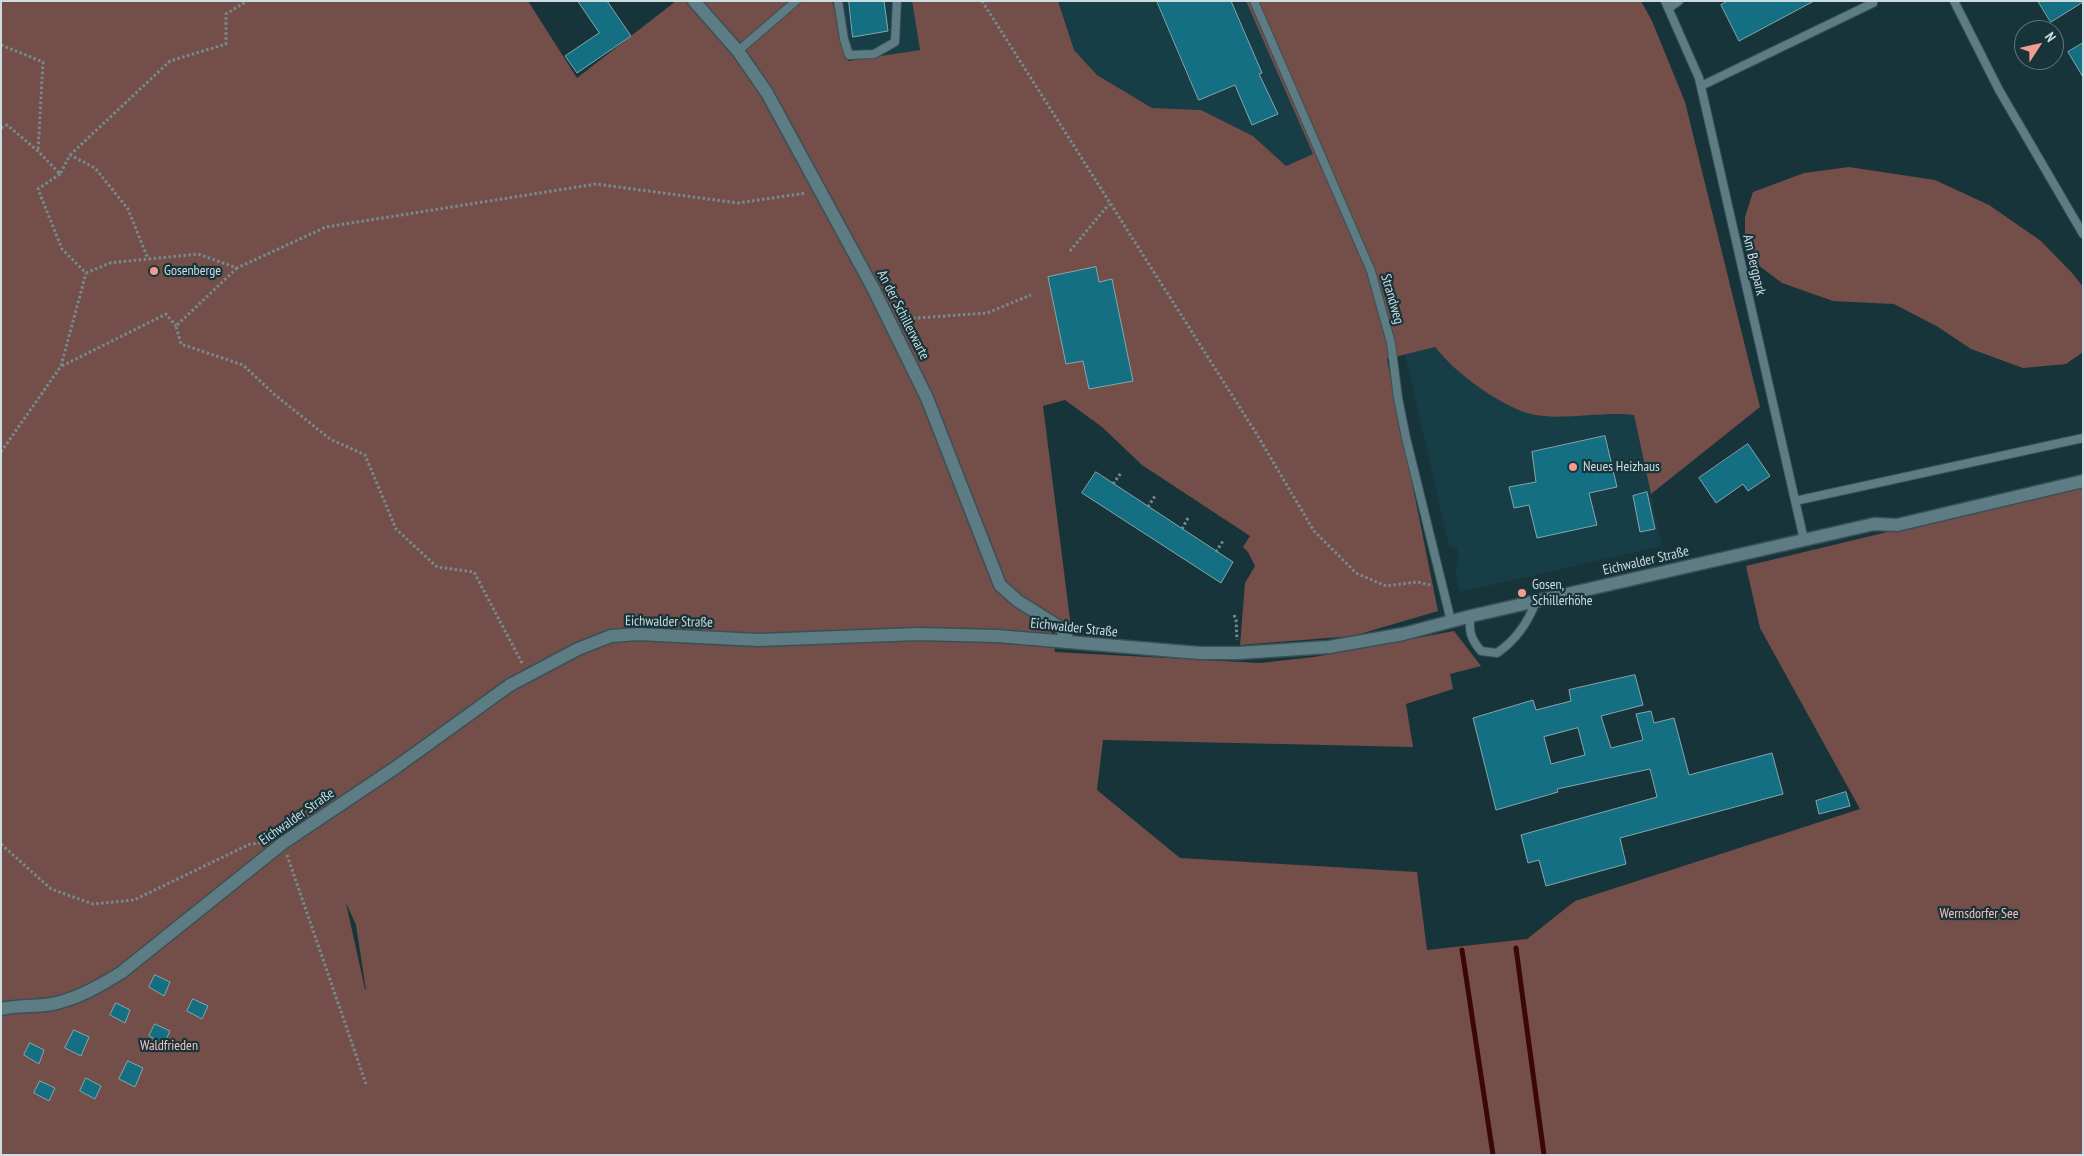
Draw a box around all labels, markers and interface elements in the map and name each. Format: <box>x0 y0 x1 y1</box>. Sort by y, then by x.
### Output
north arrow <box>2014 20 2064 70</box>
text: N <box>2041 29 2060 45</box>
street label: Am Bergpark <box>1739 233 1769 297</box>
place label: Gosenberge <box>164 263 221 279</box>
marker: Gosenberge <box>148 265 160 277</box>
street label: An der Schillerwarte <box>873 267 933 363</box>
street label: Strandweg <box>1377 272 1407 326</box>
place label: Neues Heizhaus <box>1583 459 1660 475</box>
marker: Neues Heizhaus <box>1567 461 1579 473</box>
street label: Eichwalder Straße <box>1601 543 1691 579</box>
place label: Gosen, Schillerhöhe <box>1532 577 1592 610</box>
marker: Gosen, Schillerhöhe <box>1516 587 1528 599</box>
street label: Eichwalder Straße <box>625 613 713 631</box>
street label: Eichwalder Straße <box>1029 615 1119 641</box>
street label: Eichwalder Straße <box>256 785 338 849</box>
park label: Wernsdorfer See <box>1940 906 2018 922</box>
park label: Waldfrieden <box>140 1038 198 1054</box>

